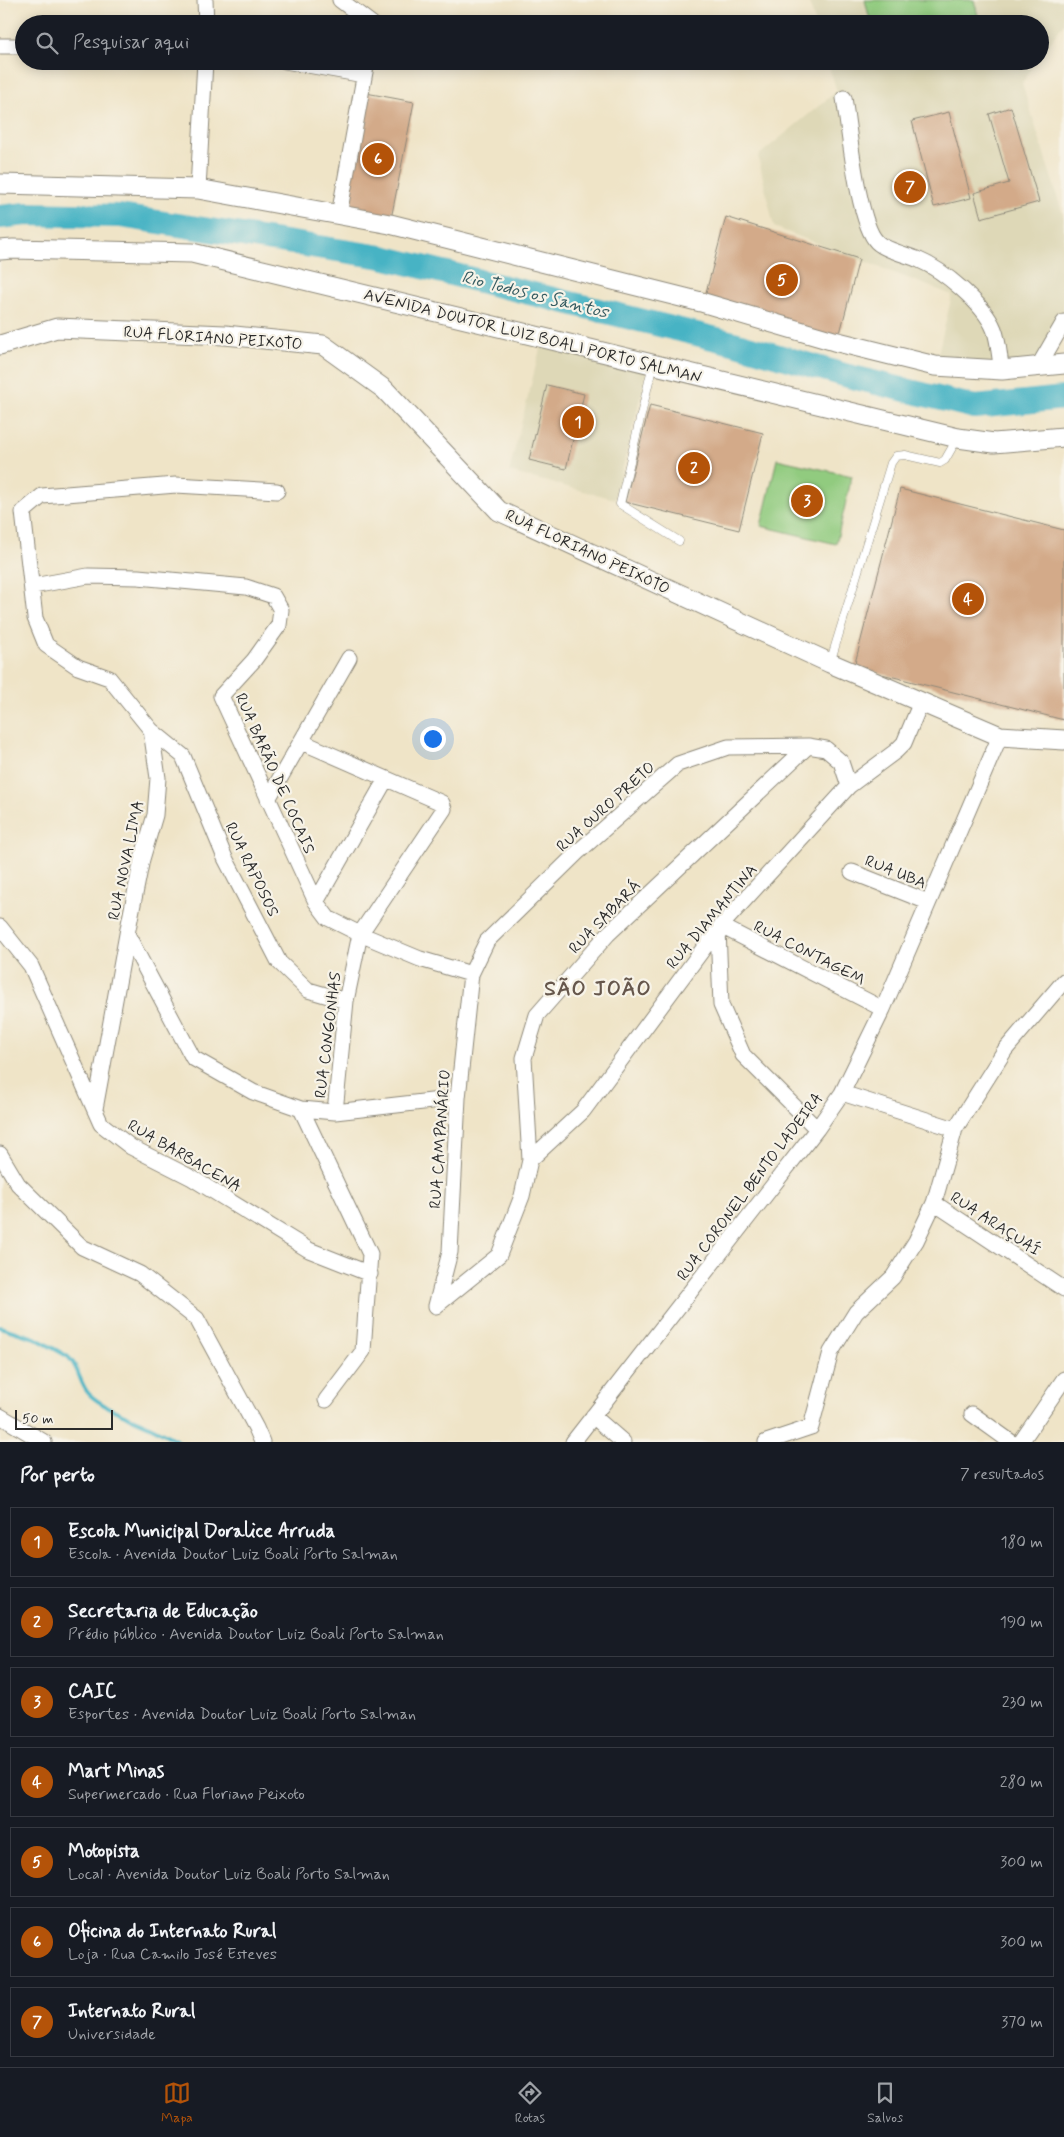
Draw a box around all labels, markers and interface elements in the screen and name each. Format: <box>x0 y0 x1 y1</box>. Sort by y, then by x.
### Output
search box <box>15 15 1049 70</box>
icon: search <box>33 29 61 57</box>
text: Pesquisar aqui <box>73 30 189 55</box>
pin: 6 <box>362 140 394 178</box>
pin: 7 <box>894 168 926 206</box>
pin: 5 <box>766 261 798 299</box>
water label: Rio Todos os Santos <box>459 265 612 325</box>
street label: AVENIDA DOUTOR LUIZ BOALI PORTO SALMAN <box>361 284 704 389</box>
street label: RUA FLORIANO PEIXOTO <box>123 322 303 355</box>
pin: 1 <box>562 403 594 441</box>
pin: 2 <box>678 449 710 487</box>
pin: 3 <box>791 482 823 520</box>
street label: RUA FLORIANO PEIXOTO <box>502 505 673 600</box>
pin: 4 <box>952 580 984 618</box>
street label: RUA BARÃO DE COCAIS <box>230 690 320 857</box>
your location <box>420 726 446 752</box>
street label: RUA OURO PRETO <box>552 757 660 857</box>
street label: RUA NOVA LIMA <box>104 798 149 922</box>
street label: RUA RAPOSOS <box>220 819 284 921</box>
street label: RUA UBA <box>862 851 929 894</box>
street label: RUA DIAMANTINA <box>662 860 762 974</box>
street label: RUA SABARÁ <box>564 876 646 959</box>
street label: RUA CONTAGEM <box>750 916 869 991</box>
street label: RUA CONGONHAS <box>310 971 347 1100</box>
district label: SÃO JOÃO <box>544 975 652 1003</box>
street label: RUA CAMPANÁRIO <box>425 1069 456 1209</box>
street label: RUA CORONEL BENTO LADEIRA <box>672 1089 828 1285</box>
street label: RUA BARBACENA <box>123 1115 245 1197</box>
street label: RUA ARAÇUAÍ <box>946 1187 1044 1261</box>
scale bar <box>15 1407 112 1430</box>
text: 50 m <box>22 1410 53 1428</box>
text: Por perto <box>20 1461 95 1489</box>
text: 7 resultados <box>960 1464 1044 1485</box>
text: Escola Municipal Doralice Arruda <box>68 1519 335 1544</box>
text: 1 <box>33 1532 41 1553</box>
text: 180 m <box>1000 1532 1043 1553</box>
text: Escola · Avenida Doutor Luiz Boali Porto Salman <box>68 1544 398 1565</box>
text: Secretaria de Educação <box>68 1599 258 1624</box>
text: 2 <box>33 1612 41 1633</box>
text: 190 m <box>1000 1612 1043 1633</box>
text: Prédio público · Avenida Doutor Luiz Boali Porto Salman <box>68 1624 444 1645</box>
text: CAIC <box>68 1679 116 1704</box>
text: 3 <box>33 1692 41 1713</box>
text: 230 m <box>1002 1692 1043 1713</box>
text: Esportes · Avenida Doutor Luiz Boali Porto Salman <box>68 1704 416 1725</box>
text: Mart Minas <box>68 1759 164 1784</box>
text: 4 <box>32 1772 42 1793</box>
text: 280 m <box>1000 1772 1043 1793</box>
text: Supermercado · Rua Floriano Peixoto <box>68 1784 305 1805</box>
text: Motopista <box>68 1839 140 1864</box>
text: 5 <box>32 1852 42 1873</box>
text: 300 m <box>1000 1852 1043 1873</box>
text: Local · Avenida Doutor Luiz Boali Porto Salman <box>68 1864 390 1885</box>
text: Oficina do Internato Rural <box>68 1919 277 1944</box>
text: 6 <box>33 1932 41 1953</box>
text: 300 m <box>1000 1932 1043 1953</box>
text: Loja · Rua Camilo José Esteves <box>68 1944 277 1965</box>
text: Internato Rural <box>68 1999 195 2024</box>
text: 7 <box>32 2012 42 2033</box>
text: 370 m <box>1001 2012 1043 2033</box>
text: Universidade <box>68 2024 156 2045</box>
tab: Mapa <box>161 2079 193 2127</box>
tab: Rotas <box>515 2079 545 2127</box>
tab: Salvos <box>867 2079 903 2127</box>

